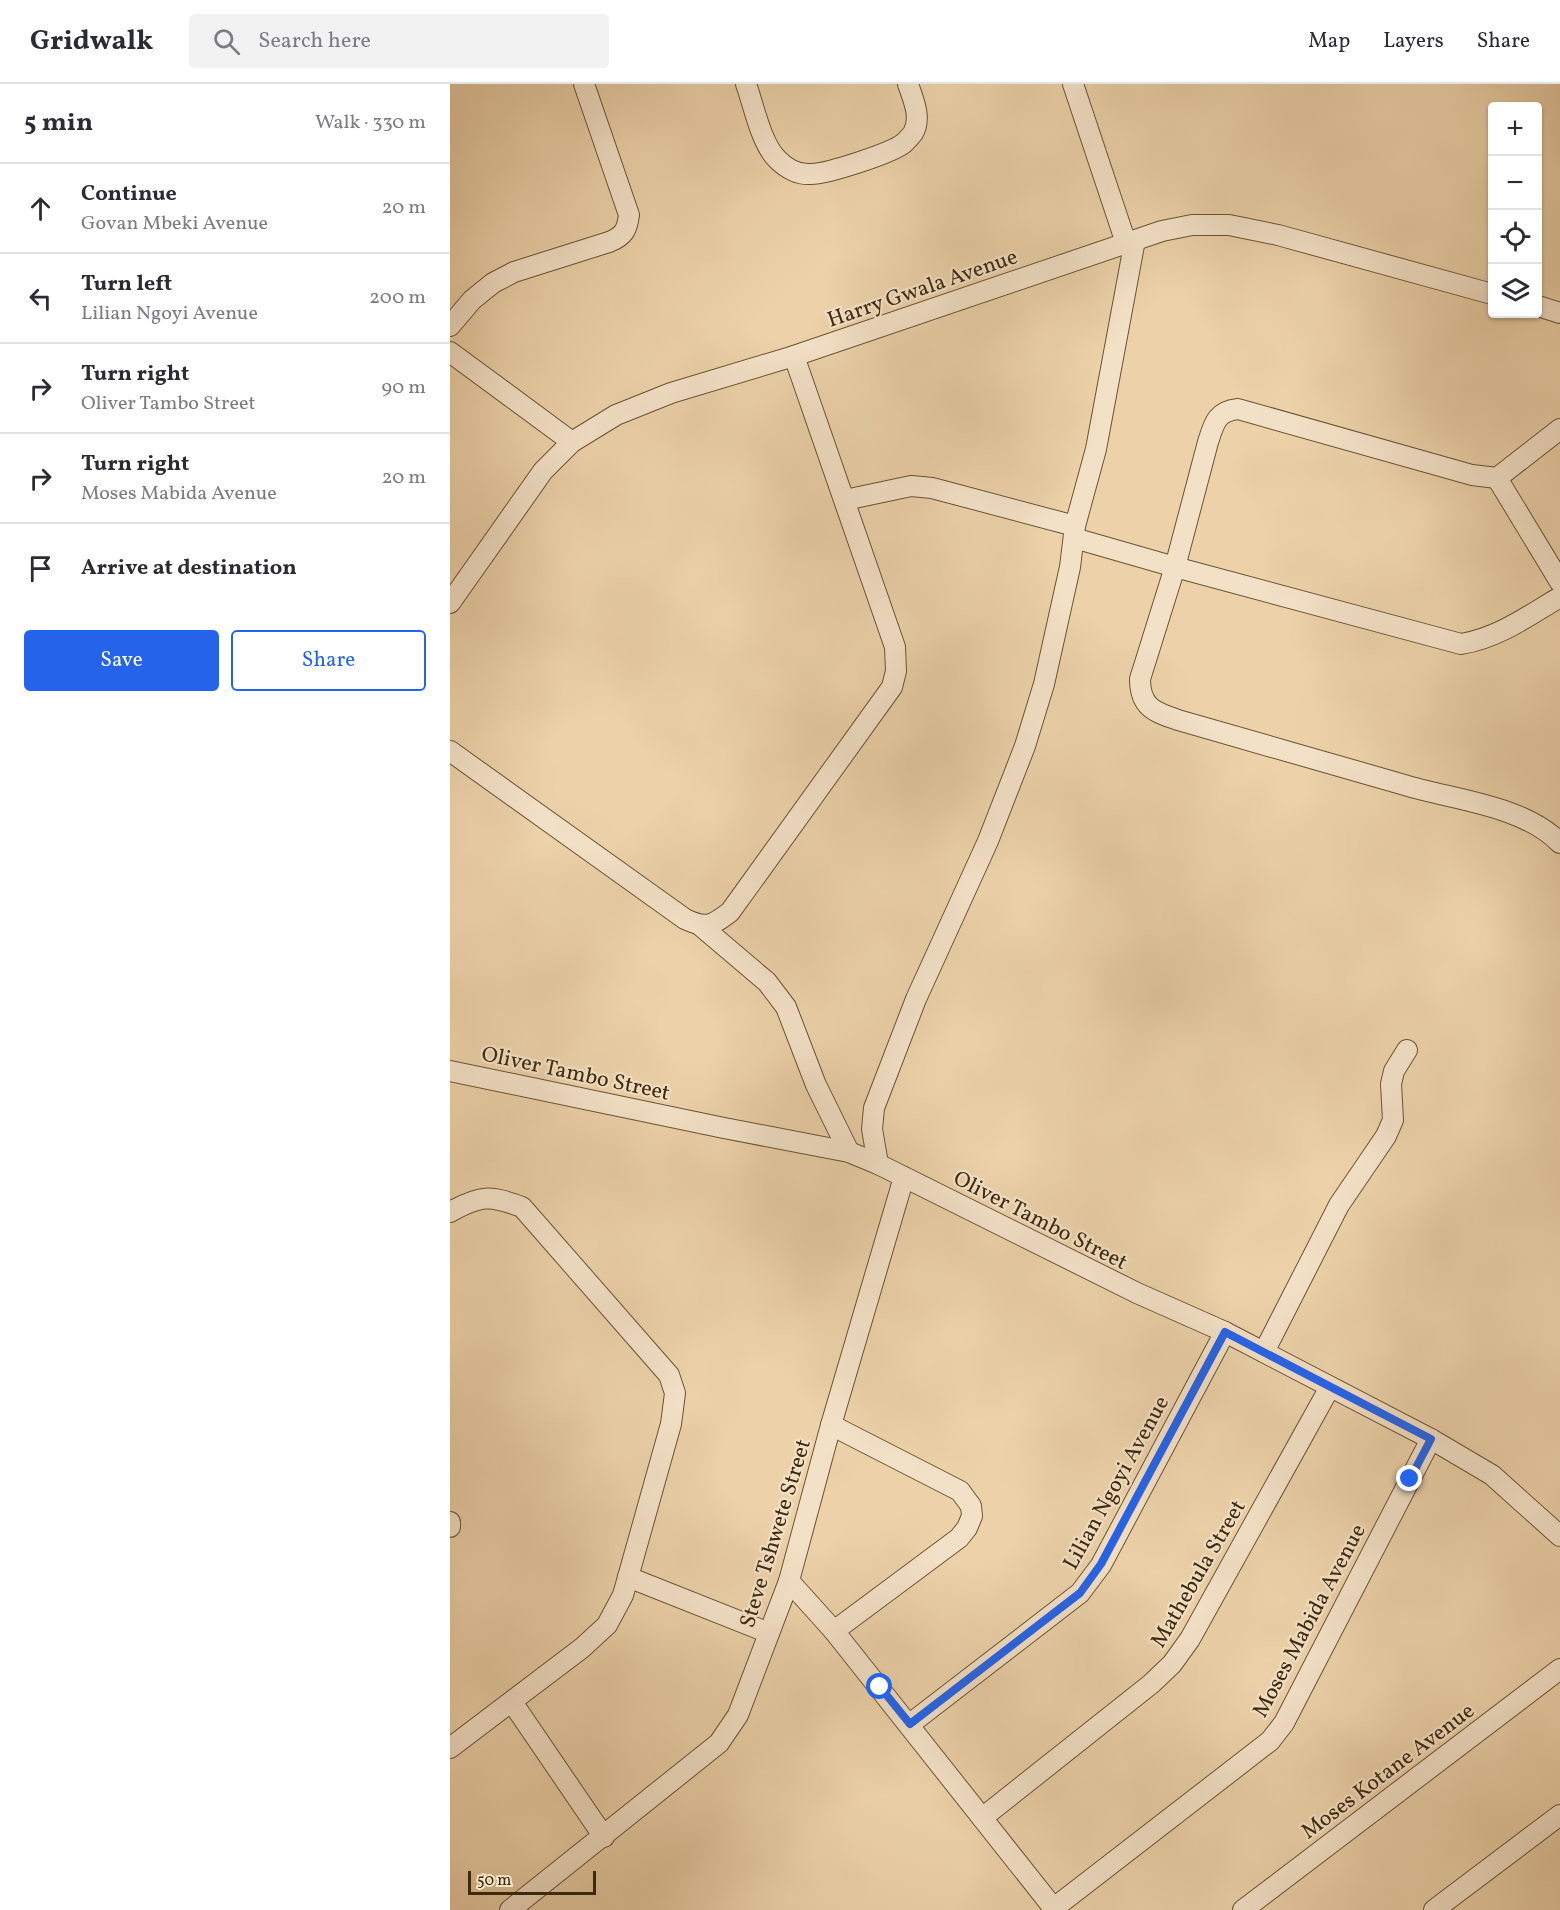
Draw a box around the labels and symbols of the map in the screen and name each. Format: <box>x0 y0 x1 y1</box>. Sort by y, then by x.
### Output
street label: Harry Gwala Avenue <box>823 242 1022 337</box>
street label: Oliver Tambo Street <box>478 1039 673 1110</box>
street label: Oliver Tambo Street <box>947 1164 1133 1279</box>
street label: Lilian Ngoyi Avenue <box>1056 1391 1178 1576</box>
street label: Steve Tshwete Street <box>733 1435 820 1632</box>
route end <box>1396 1465 1422 1491</box>
street label: Mathebula Street <box>1144 1494 1254 1654</box>
street label: Moses Mabida Avenue <box>1246 1519 1374 1723</box>
route start <box>866 1673 892 1699</box>
street label: Moses Kotane Avenue <box>1295 1697 1482 1847</box>
scale bar <box>468 1868 596 1896</box>

